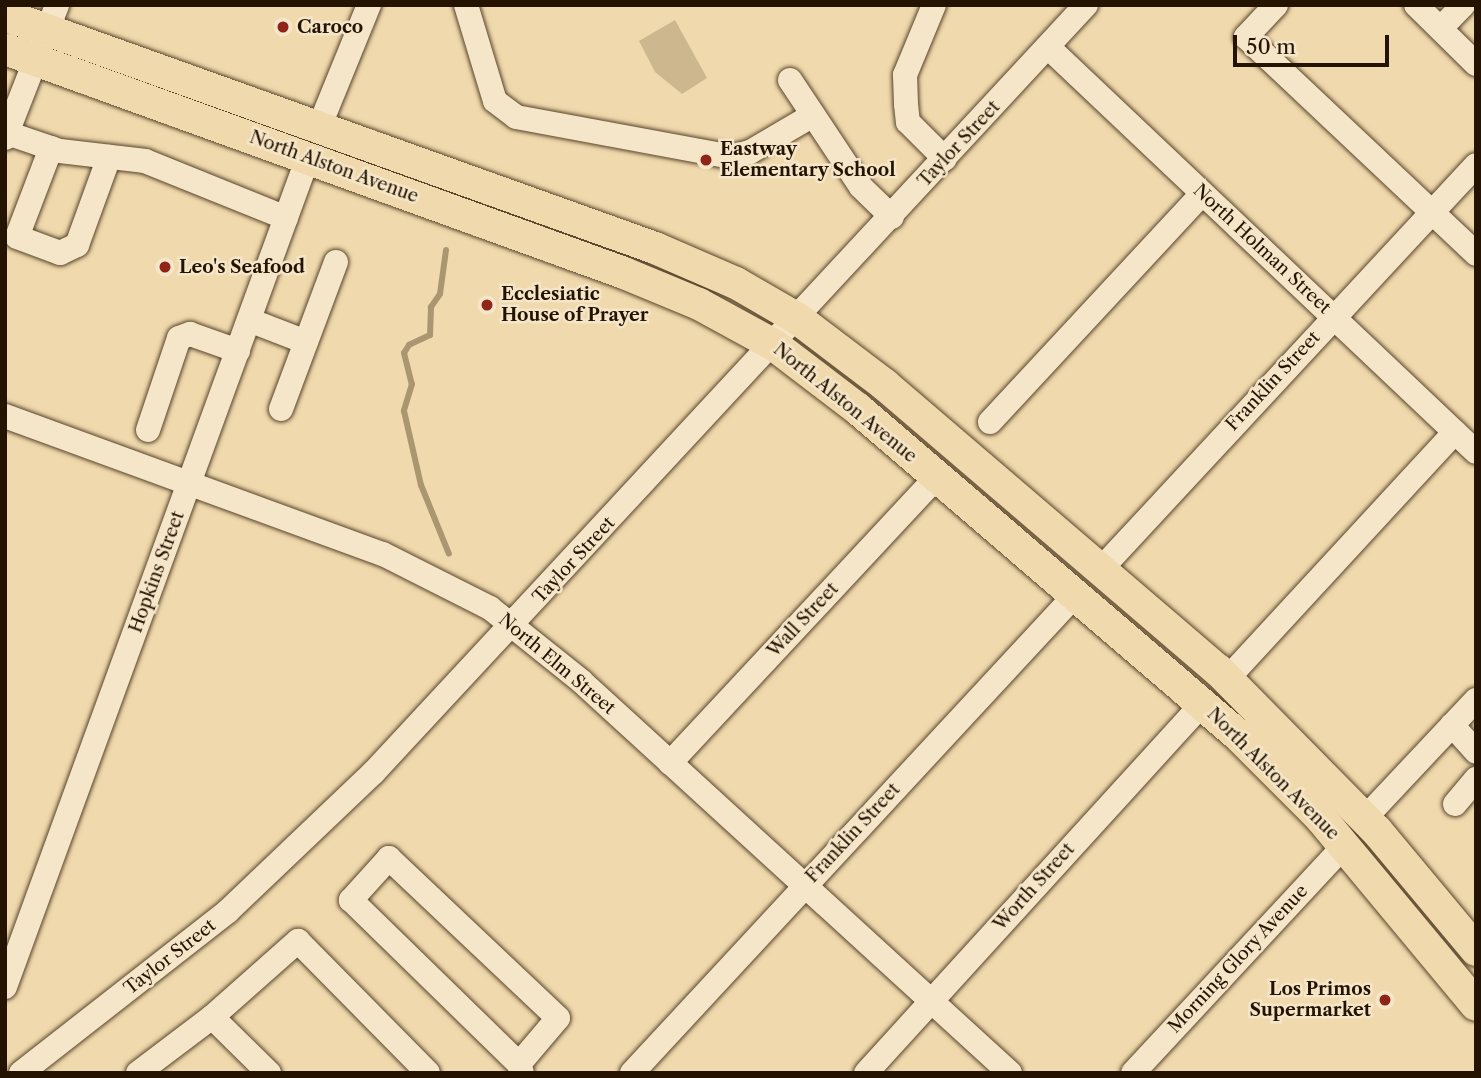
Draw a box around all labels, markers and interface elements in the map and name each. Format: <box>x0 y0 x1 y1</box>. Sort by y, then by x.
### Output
place label: Caroco <box>297 16 363 38</box>
marker: Caroco <box>275 19 291 35</box>
scale bar <box>1236 21 1392 65</box>
text: 50 m <box>1246 34 1296 59</box>
street label: Taylor Street <box>913 96 1005 192</box>
street label: North Alston Avenue <box>246 126 422 208</box>
place label: Eastway Elementary School <box>720 139 896 182</box>
marker: Eastway Elementary School <box>698 152 714 168</box>
street label: North Holman Street <box>1189 180 1335 318</box>
place label: Leo's Seafood <box>179 256 305 278</box>
marker: Leo's Seafood <box>157 259 173 275</box>
place label: Ecclesiatic House of Prayer <box>501 284 649 326</box>
marker: Ecclesiatic House of Prayer <box>479 297 495 313</box>
street label: Franklin Street <box>1221 327 1325 435</box>
street label: North Alston Avenue <box>769 338 921 468</box>
street label: Hopkins Street <box>125 508 189 636</box>
street label: Taylor Street <box>528 512 620 608</box>
street label: Wall Street <box>763 578 843 662</box>
street label: North Elm Street <box>494 609 620 719</box>
street label: North Alston Avenue <box>1202 703 1344 845</box>
street label: Franklin Street <box>801 779 905 887</box>
street label: Worth Street <box>989 839 1079 935</box>
street label: Morning Glory Avenue <box>1163 880 1313 1038</box>
street label: Taylor Street <box>120 914 220 1000</box>
place label: Los Primos Supermarket <box>1249 979 1371 1021</box>
marker: Los Primos Supermarket <box>1377 992 1393 1008</box>

